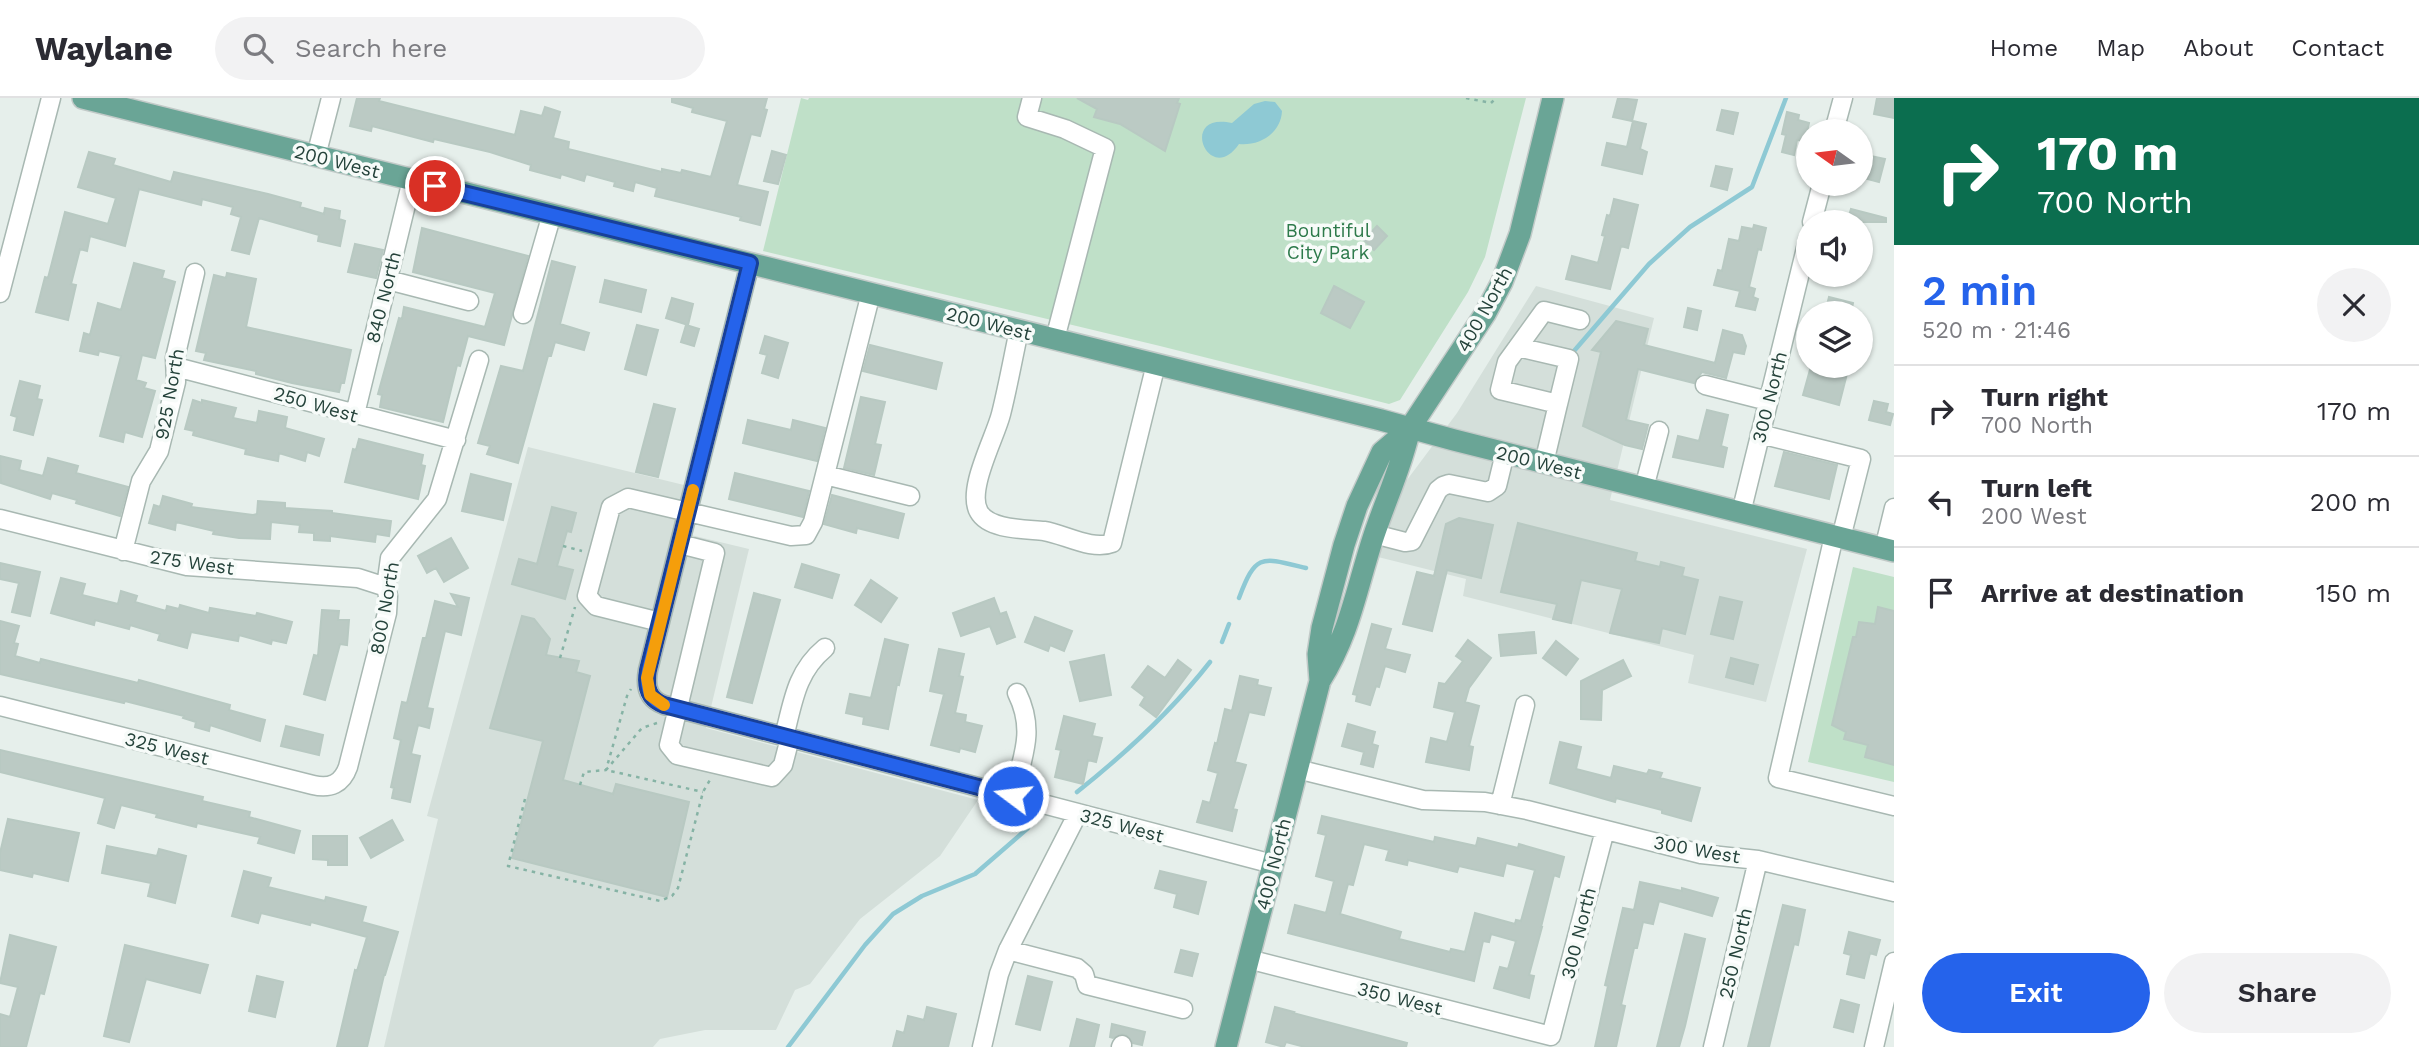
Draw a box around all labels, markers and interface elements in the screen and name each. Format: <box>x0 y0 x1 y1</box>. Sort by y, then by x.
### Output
search box <box>215 17 705 80</box>
text: Waylane <box>35 29 173 68</box>
icon: search <box>239 29 277 67</box>
text: Search here <box>295 33 447 63</box>
text: Home <box>1990 34 2058 62</box>
text: Map <box>2096 34 2145 62</box>
text: About <box>2183 34 2253 62</box>
text: Contact <box>2291 34 2384 62</box>
north arrow <box>1796 119 1872 196</box>
map controls <box>1796 119 1873 378</box>
text: 170 m <box>2037 124 2178 182</box>
icon: right <box>1922 126 2013 217</box>
street label: 200 West <box>292 140 382 183</box>
pin <box>405 156 465 216</box>
icon: arrive <box>416 167 454 205</box>
text: 700 North <box>2037 183 2193 221</box>
button: sound <box>1796 210 1873 287</box>
park label: Bountiful City Park <box>1285 219 1371 264</box>
street label: 840 North <box>361 249 406 345</box>
street label: 400 North <box>1452 263 1517 356</box>
text: 2 min <box>1922 266 2037 315</box>
button: close <box>2317 268 2391 342</box>
button: layers <box>1796 301 1873 378</box>
street label: 200 West <box>944 302 1034 345</box>
text: 520 m · 21:46 <box>1922 317 2071 344</box>
street label: 925 North <box>150 347 189 442</box>
street label: 300 North <box>1747 349 1792 445</box>
street label: 250 West <box>271 382 361 427</box>
text: Turn right <box>1981 382 2108 412</box>
icon: right <box>1922 392 1960 430</box>
text: 170 m <box>2317 396 2391 426</box>
text: 700 North <box>1981 412 2093 439</box>
street label: 200 West <box>1494 441 1584 484</box>
text: Turn left <box>1981 473 2092 503</box>
icon: left <box>1922 483 1960 521</box>
text: 200 m <box>2310 487 2391 517</box>
text: 200 West <box>1981 503 2087 530</box>
street label: 275 West <box>148 545 236 580</box>
street label: 800 North <box>365 560 404 656</box>
icon: arrive <box>1922 574 1960 612</box>
text: Arrive at destination <box>1981 578 2244 608</box>
text: 150 m <box>2316 578 2391 608</box>
street label: 325 West <box>122 727 211 770</box>
position arrow <box>976 759 1050 833</box>
street label: 325 West <box>1077 803 1166 848</box>
street label: 400 North <box>1251 816 1296 912</box>
street label: 300 West <box>1652 831 1742 868</box>
street label: 300 North <box>1556 885 1601 981</box>
street label: 250 North <box>1714 905 1757 1001</box>
button: Exit <box>1922 953 2150 1033</box>
button: Share <box>2164 953 2391 1033</box>
street label: 350 West <box>1355 977 1445 1020</box>

